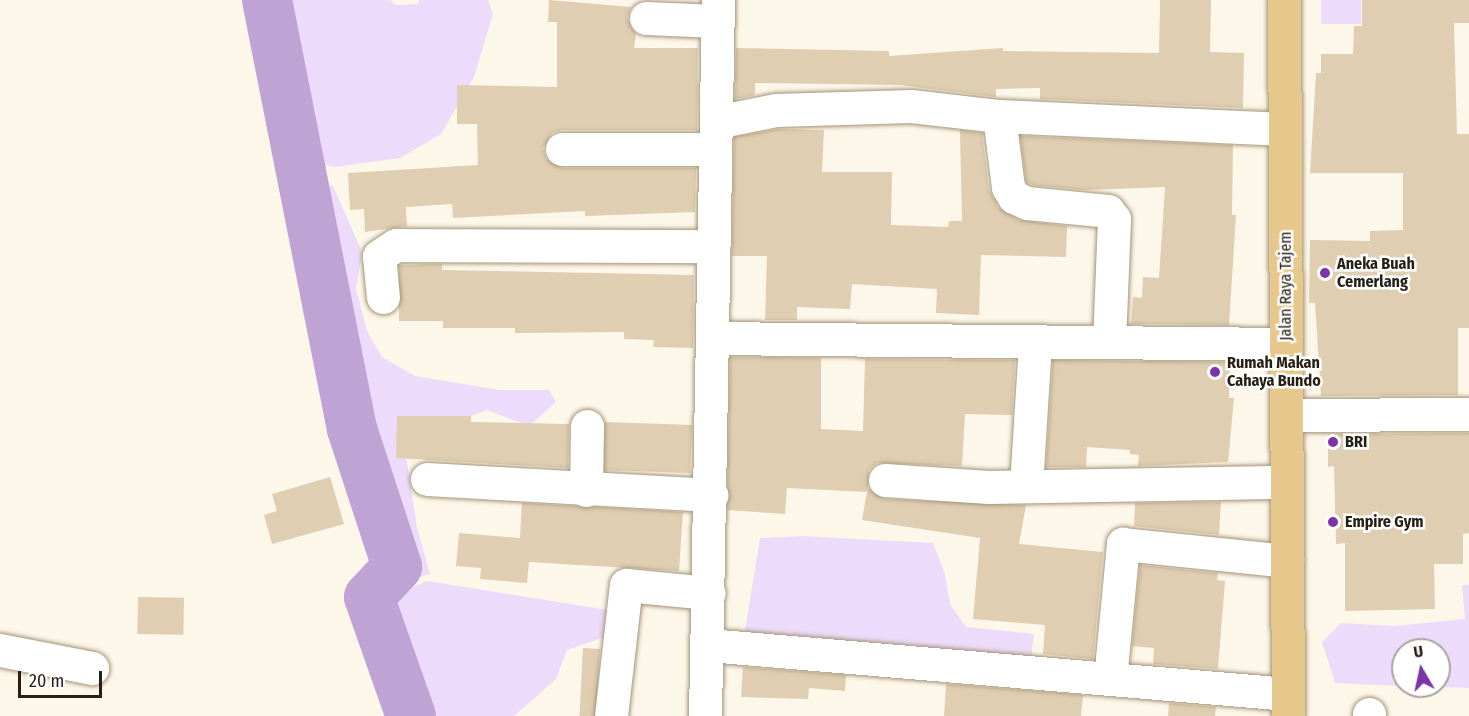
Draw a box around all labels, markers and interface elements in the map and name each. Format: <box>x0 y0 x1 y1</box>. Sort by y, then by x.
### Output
street label: Jalan Raya Tajem <box>1276 231 1296 341</box>
place label: Aneka Buah Cemerlang <box>1337 254 1415 292</box>
marker: Aneka Buah Cemerlang <box>1318 266 1332 280</box>
place label: Rumah Makan Cahaya Bundo <box>1227 353 1321 391</box>
marker: Rumah Makan Cahaya Bundo <box>1208 365 1222 379</box>
place label: BRI <box>1345 432 1367 452</box>
marker: BRI <box>1326 435 1340 449</box>
place label: Empire Gym <box>1345 512 1424 532</box>
marker: Empire Gym <box>1326 515 1340 529</box>
north arrow <box>1391 638 1451 698</box>
text: U <box>1412 642 1425 662</box>
scale bar <box>21 659 105 697</box>
text: 20 m <box>29 670 64 692</box>

